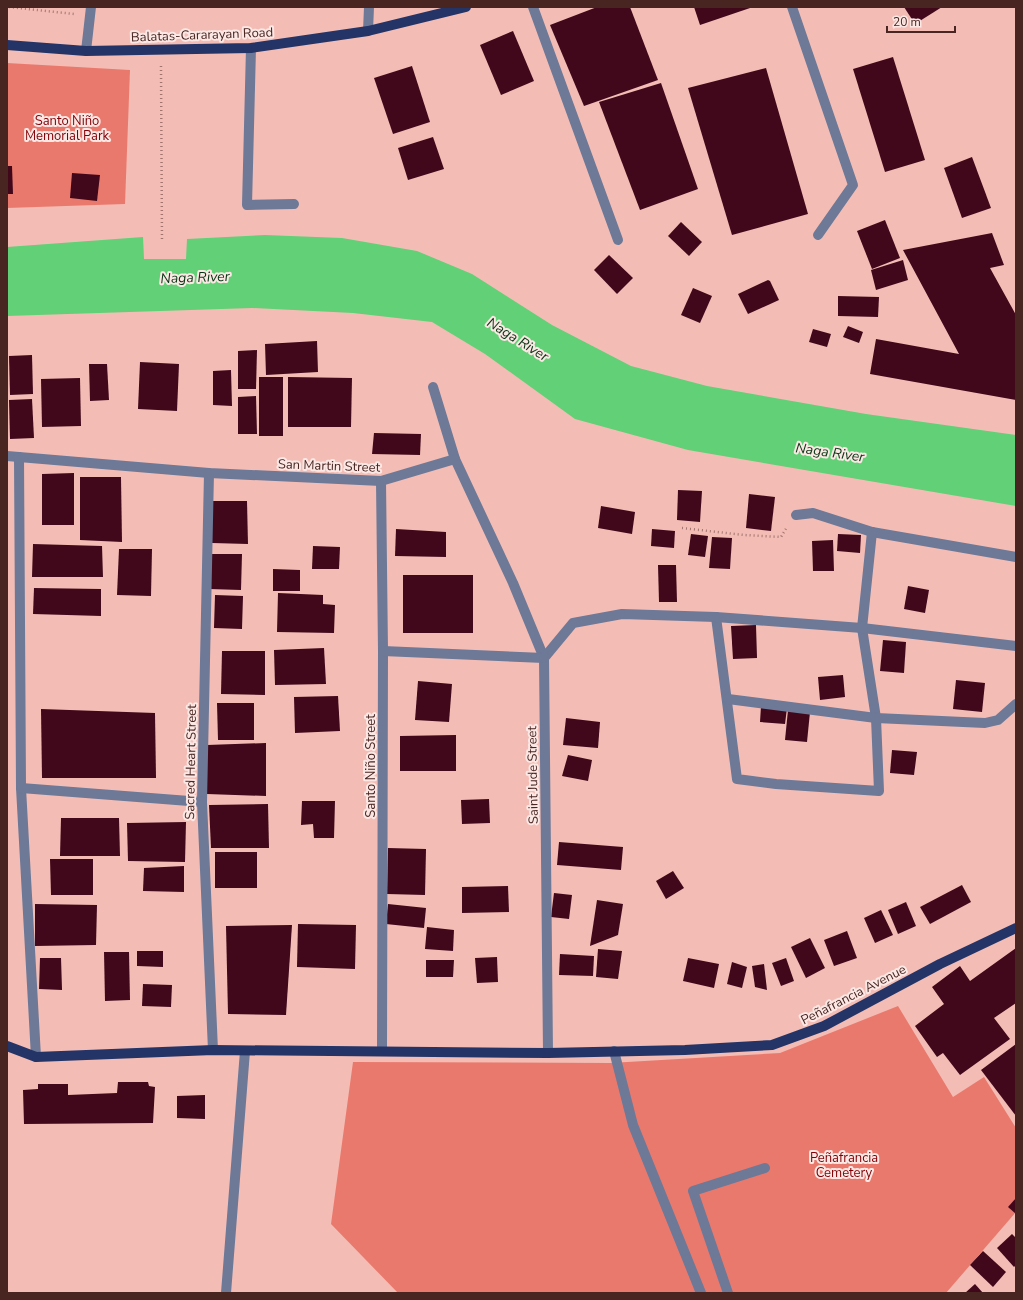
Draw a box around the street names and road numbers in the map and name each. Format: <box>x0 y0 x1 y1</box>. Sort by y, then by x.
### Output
street label: Balatas-Cararayan Road <box>131 24 273 46</box>
street label: San Martin Street <box>277 455 381 477</box>
street label: Sacred Heart Street <box>181 704 201 820</box>
street label: Santo Niño Street <box>362 714 380 818</box>
street label: Saint Jude Street <box>523 725 543 824</box>
street label: Peñafrancia Avenue <box>798 961 909 1029</box>

